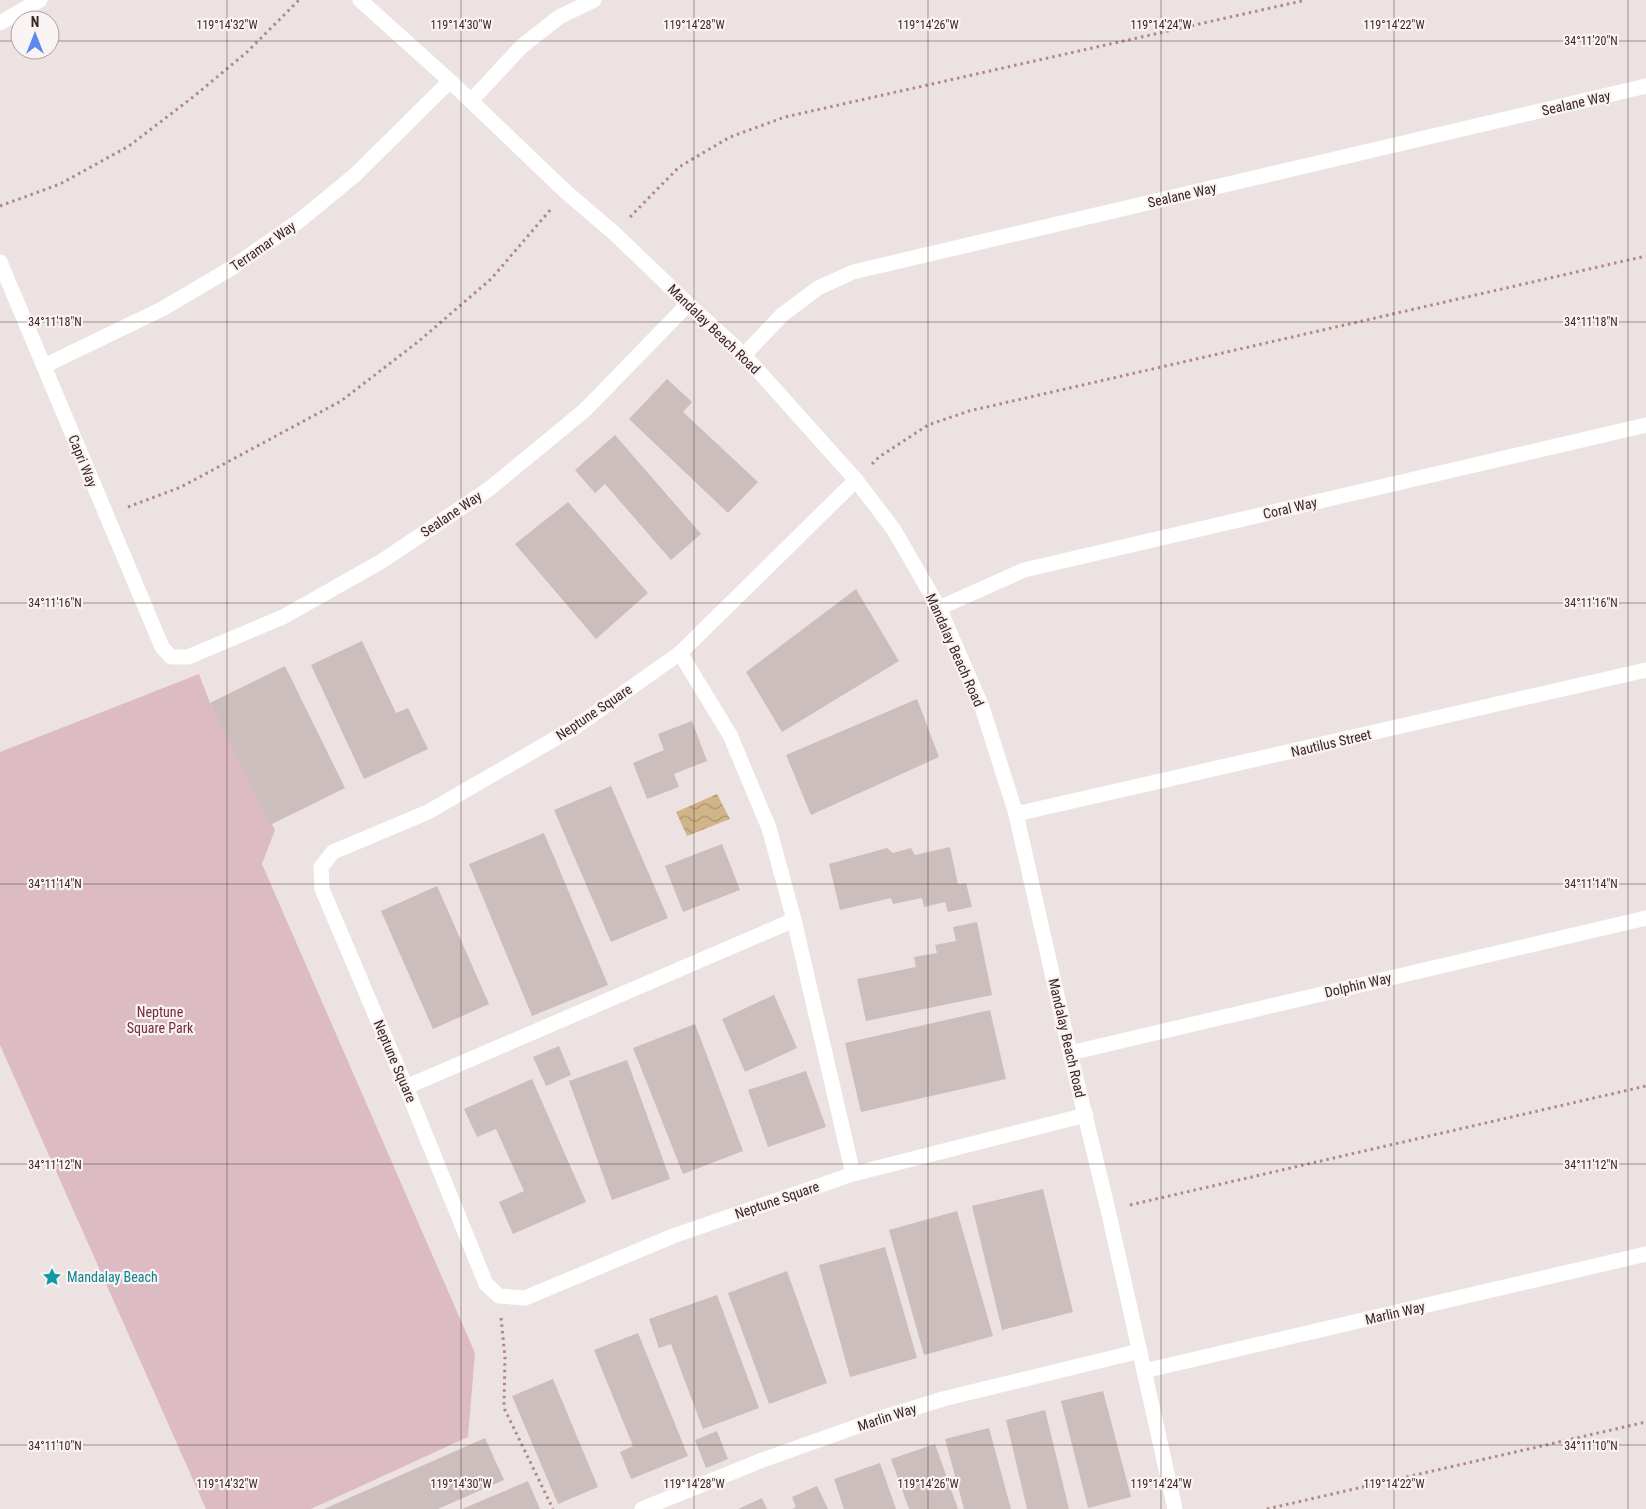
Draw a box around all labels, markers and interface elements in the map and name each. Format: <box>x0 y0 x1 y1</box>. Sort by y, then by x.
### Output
north arrow <box>10 10 60 60</box>
text: N <box>31 14 39 30</box>
text: 119°14'32"W <box>196 18 258 32</box>
text: 119°14'30"W <box>430 18 492 32</box>
text: 119°14'28"W <box>663 18 725 32</box>
text: 119°14'26"W <box>897 18 959 32</box>
text: 119°14'24"W <box>1130 18 1192 32</box>
text: 119°14'22"W <box>1363 18 1425 32</box>
text: 34°11'20"N <box>1564 34 1618 48</box>
street label: Sealane Way <box>1540 87 1612 119</box>
street label: Sealane Way <box>1146 179 1218 211</box>
street label: Terramar Way <box>227 218 299 274</box>
street label: Mandalay Beach Road <box>665 281 763 377</box>
text: 34°11'18"N <box>28 315 82 329</box>
text: 34°11'18"N <box>1564 315 1618 329</box>
street label: Capri Way <box>65 432 101 490</box>
street label: Sealane Way <box>418 488 485 540</box>
street label: Coral Way <box>1261 494 1319 522</box>
street label: Mandalay Beach Road <box>923 591 987 709</box>
text: 34°11'16"N <box>28 596 82 610</box>
text: 34°11'16"N <box>1564 596 1618 610</box>
street label: Neptune Square <box>553 681 635 743</box>
street label: Nautilus Street <box>1289 726 1373 760</box>
text: 34°11'14"N <box>28 877 82 891</box>
text: 34°11'14"N <box>1564 877 1618 891</box>
street label: Dolphin Way <box>1323 970 1393 1000</box>
street label: Mandalay Beach Road <box>1045 977 1089 1099</box>
park label: Neptune Square Park <box>127 1004 194 1036</box>
street label: Neptune Square <box>370 1017 420 1105</box>
text: 34°11'12"N <box>28 1158 82 1172</box>
text: 34°11'12"N <box>1564 1158 1618 1172</box>
street label: Neptune Square <box>733 1178 822 1222</box>
place icon: Mandalay Beach <box>41 1266 63 1288</box>
place label: Mandalay Beach <box>67 1269 158 1285</box>
street label: Marlin Way <box>1364 1298 1427 1328</box>
street label: Marlin Way <box>856 1400 919 1434</box>
text: 34°11'10"N <box>28 1439 82 1453</box>
text: 34°11'10"N <box>1564 1439 1618 1453</box>
text: 119°14'32"W <box>196 1477 258 1491</box>
text: 119°14'30"W <box>430 1477 492 1491</box>
text: 119°14'28"W <box>663 1477 725 1491</box>
text: 119°14'26"W <box>897 1477 959 1491</box>
text: 119°14'24"W <box>1130 1477 1192 1491</box>
text: 119°14'22"W <box>1363 1477 1425 1491</box>

